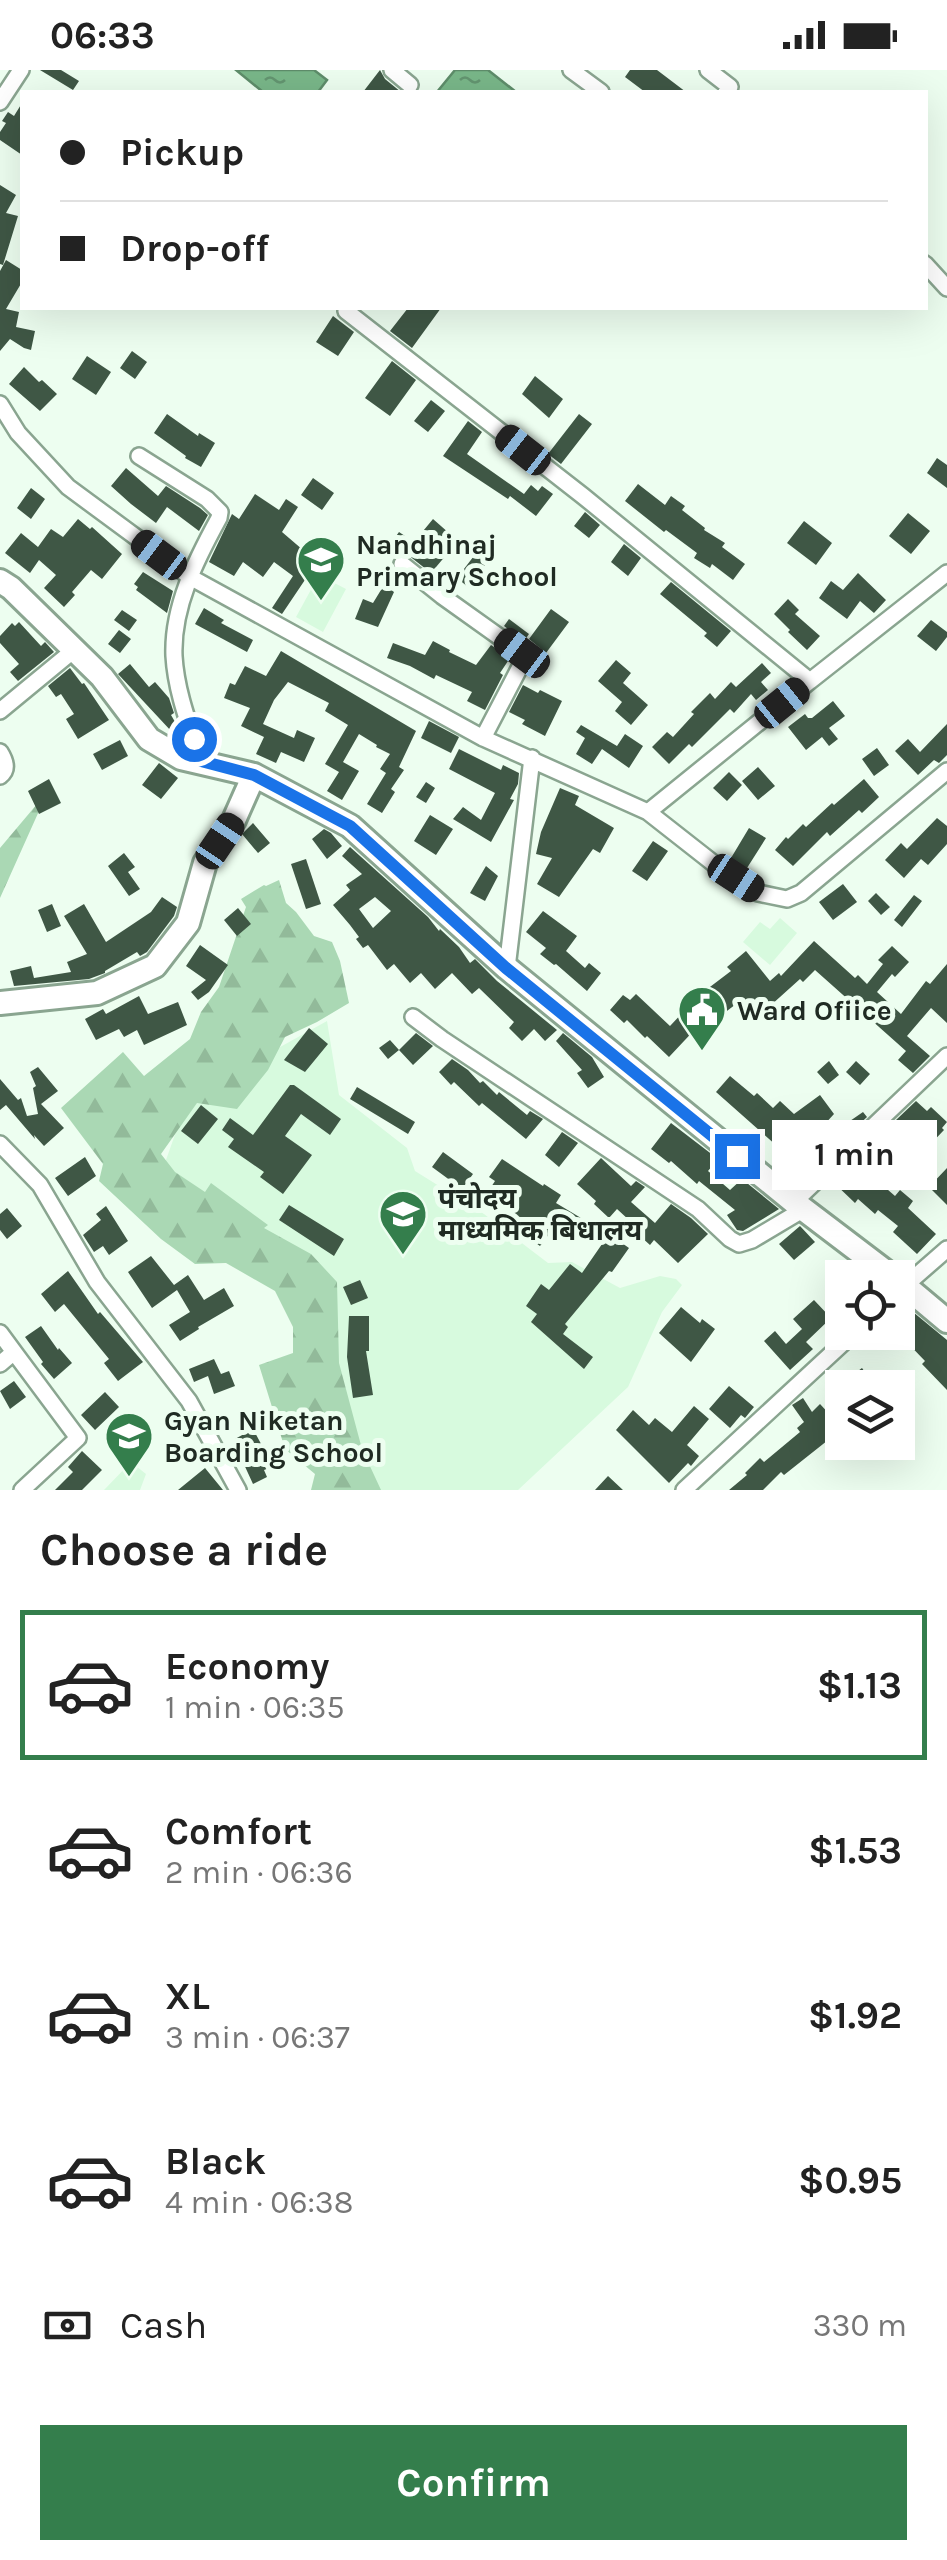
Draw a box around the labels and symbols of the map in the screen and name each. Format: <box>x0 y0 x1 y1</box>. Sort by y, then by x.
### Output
car <box>490 420 556 480</box>
car <box>126 525 192 585</box>
place label: Nandhinaj Primary School <box>356 528 558 593</box>
school or university icon: Nandhinaj Primary School <box>295 534 347 602</box>
car <box>489 623 555 683</box>
car <box>749 672 815 734</box>
route start <box>172 717 217 762</box>
car <box>191 808 249 874</box>
car <box>703 849 769 907</box>
public building icon: Ward Ofiice <box>676 984 728 1052</box>
place label: Ward Ofiice <box>737 994 891 1027</box>
callout: 1 min <box>772 1121 937 1191</box>
route end <box>715 1134 760 1179</box>
place label: पंचोदय माध्यमिक बिधालय <box>438 1182 644 1247</box>
school or university icon: पंचोदय माध्यमिक बिधालय <box>377 1188 429 1256</box>
place label: Gyan Niketan Boarding School <box>164 1404 383 1469</box>
school or university icon: Gyan Niketan Boarding School <box>103 1410 155 1478</box>

